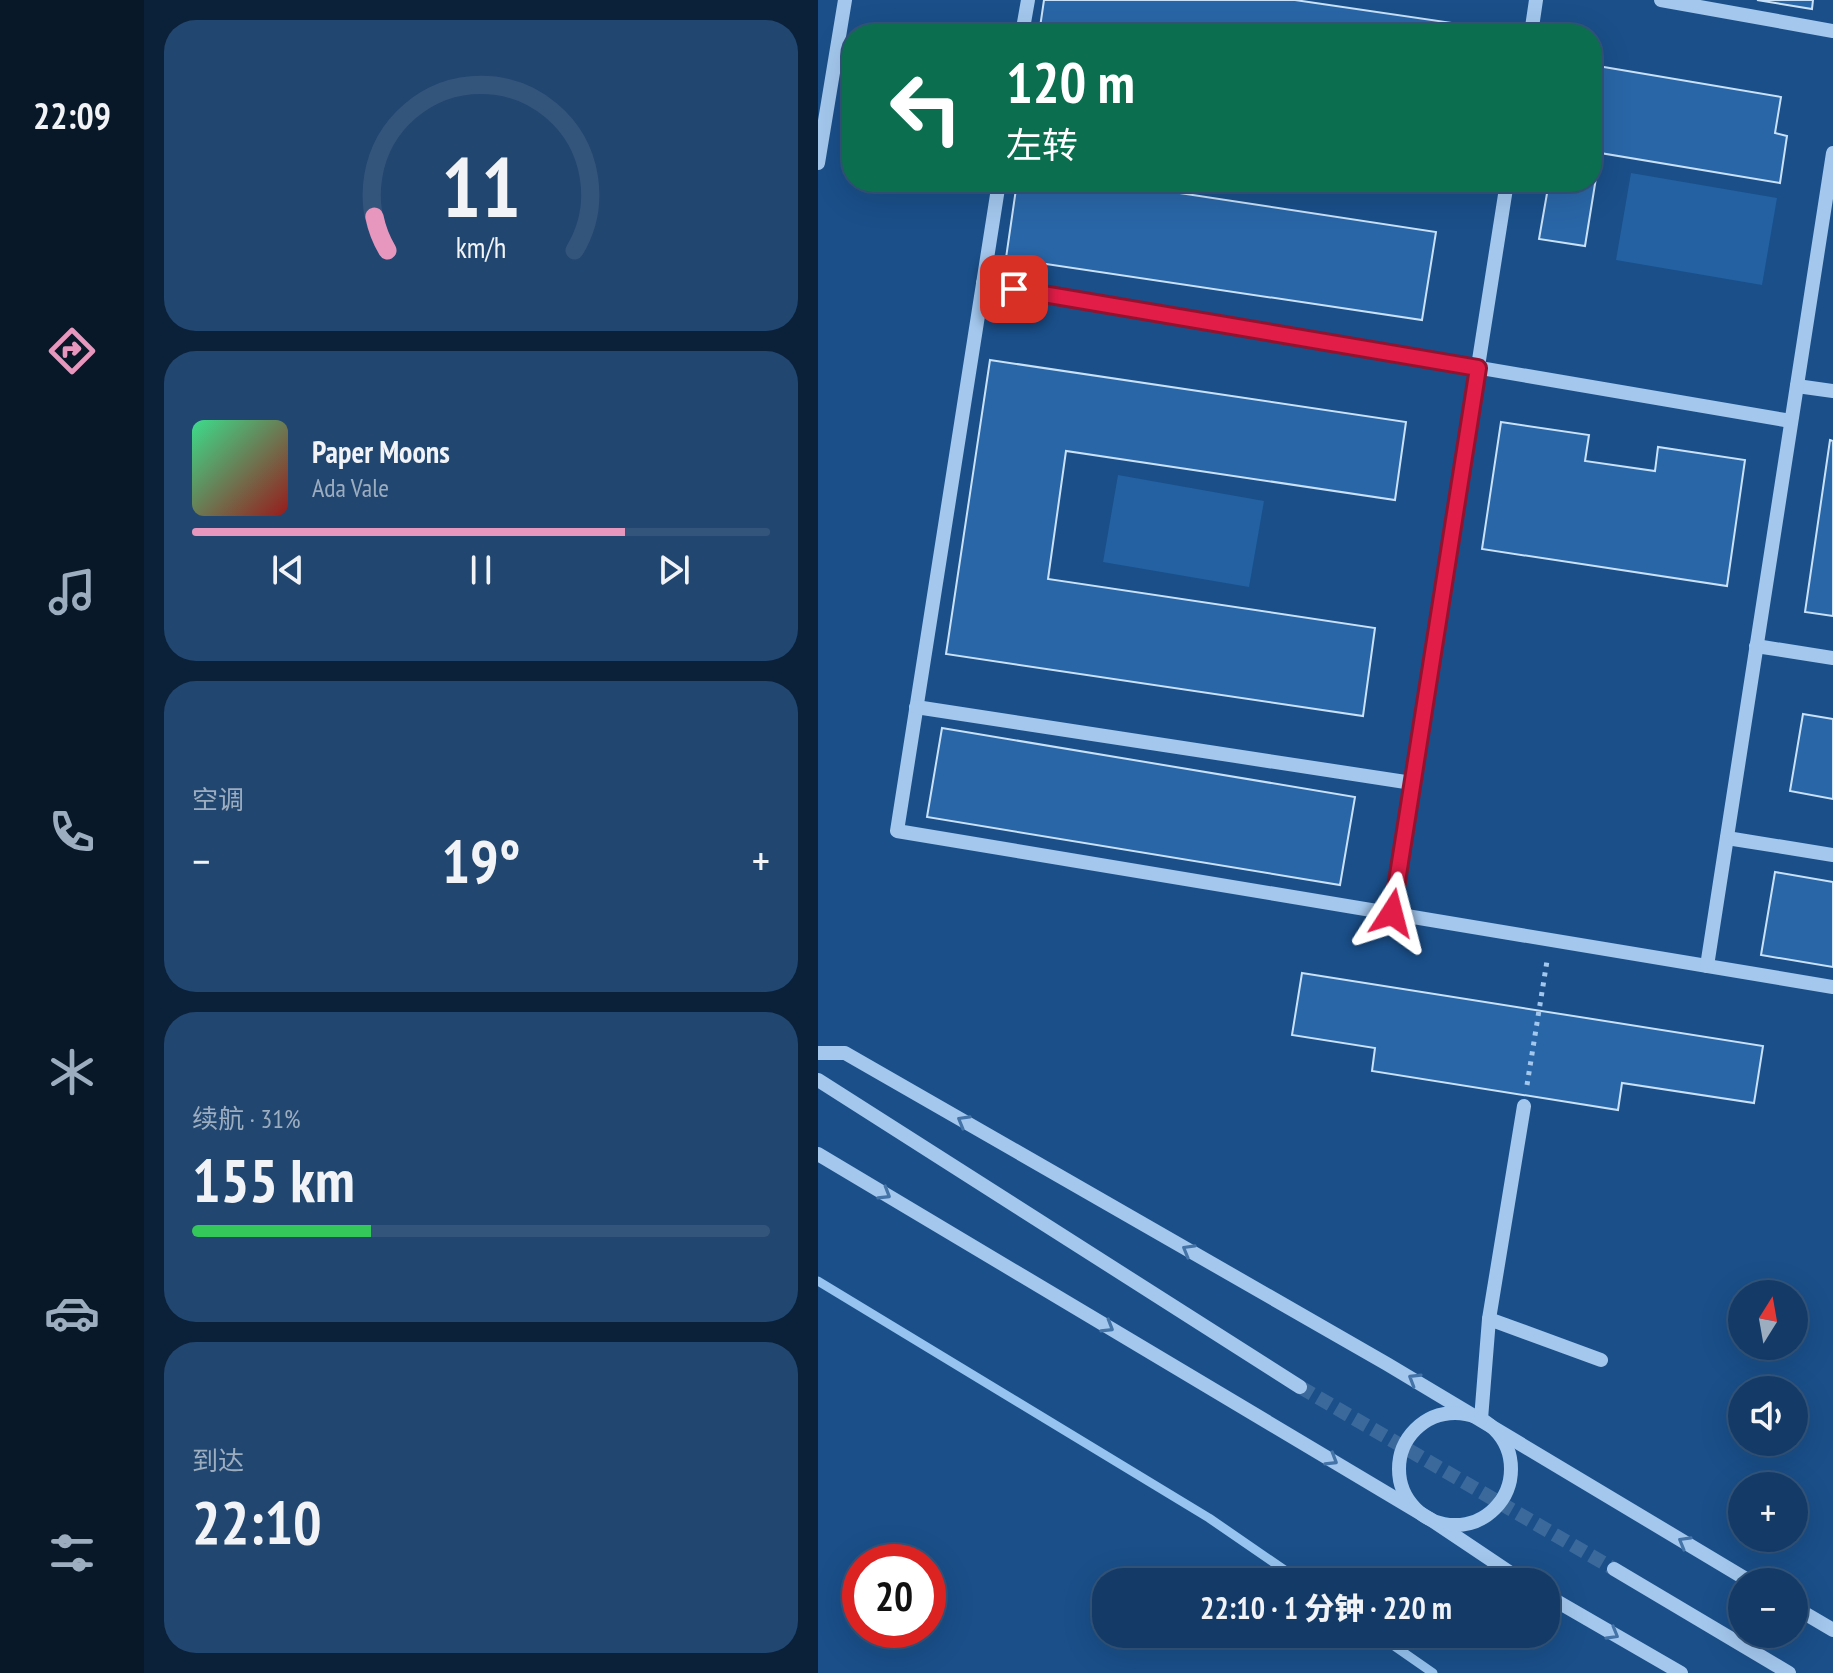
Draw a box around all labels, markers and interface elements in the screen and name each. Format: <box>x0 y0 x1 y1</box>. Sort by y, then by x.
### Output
text: 120 m <box>1006 46 1135 118</box>
icon: left <box>874 56 978 160</box>
text: 22:09 <box>33 92 111 139</box>
text: 左转 <box>1006 121 1078 168</box>
text: 11 <box>441 132 521 240</box>
text: km/h <box>456 229 506 266</box>
pin <box>980 255 1048 323</box>
icon: arrive <box>992 267 1036 311</box>
icon: directions <box>44 323 100 379</box>
text: Paper Moons <box>312 432 450 471</box>
text: Ada Vale <box>312 471 389 504</box>
icon: previous <box>266 548 310 592</box>
icon: pause <box>459 548 503 592</box>
icon: next <box>652 548 696 592</box>
icon: music <box>44 564 100 620</box>
text: 空调 <box>192 783 244 816</box>
icon: phone <box>44 804 100 860</box>
text: 19° <box>441 822 521 900</box>
text: − <box>192 832 210 889</box>
text: + <box>752 832 770 889</box>
position arrow <box>1350 871 1434 955</box>
icon: climate <box>44 1044 100 1100</box>
text: 续航 · 31% <box>192 1102 301 1135</box>
one-way arrow <box>957 1115 971 1131</box>
text: 155 km <box>192 1141 355 1219</box>
one-way arrow <box>876 1184 891 1199</box>
one-way arrow <box>1182 1244 1197 1260</box>
north arrow <box>1728 1280 1808 1360</box>
map controls <box>1728 1280 1808 1648</box>
icon: car <box>44 1285 100 1341</box>
one-way arrow <box>1099 1317 1114 1333</box>
one-way arrow <box>1408 1374 1423 1389</box>
button: sound <box>1728 1376 1808 1456</box>
text: 到达 <box>192 1444 244 1477</box>
one-way arrow <box>1323 1450 1337 1466</box>
button: + <box>1728 1472 1808 1552</box>
text: 22:10 <box>192 1483 322 1561</box>
icon: filters <box>44 1525 100 1581</box>
one-way arrow <box>1678 1537 1693 1552</box>
speed limit sign: 20 <box>842 1544 946 1648</box>
button: − <box>1728 1568 1808 1648</box>
text: 22:10 · 1 分钟 · 220 m <box>1200 1588 1452 1627</box>
one-way arrow <box>1604 1624 1619 1640</box>

